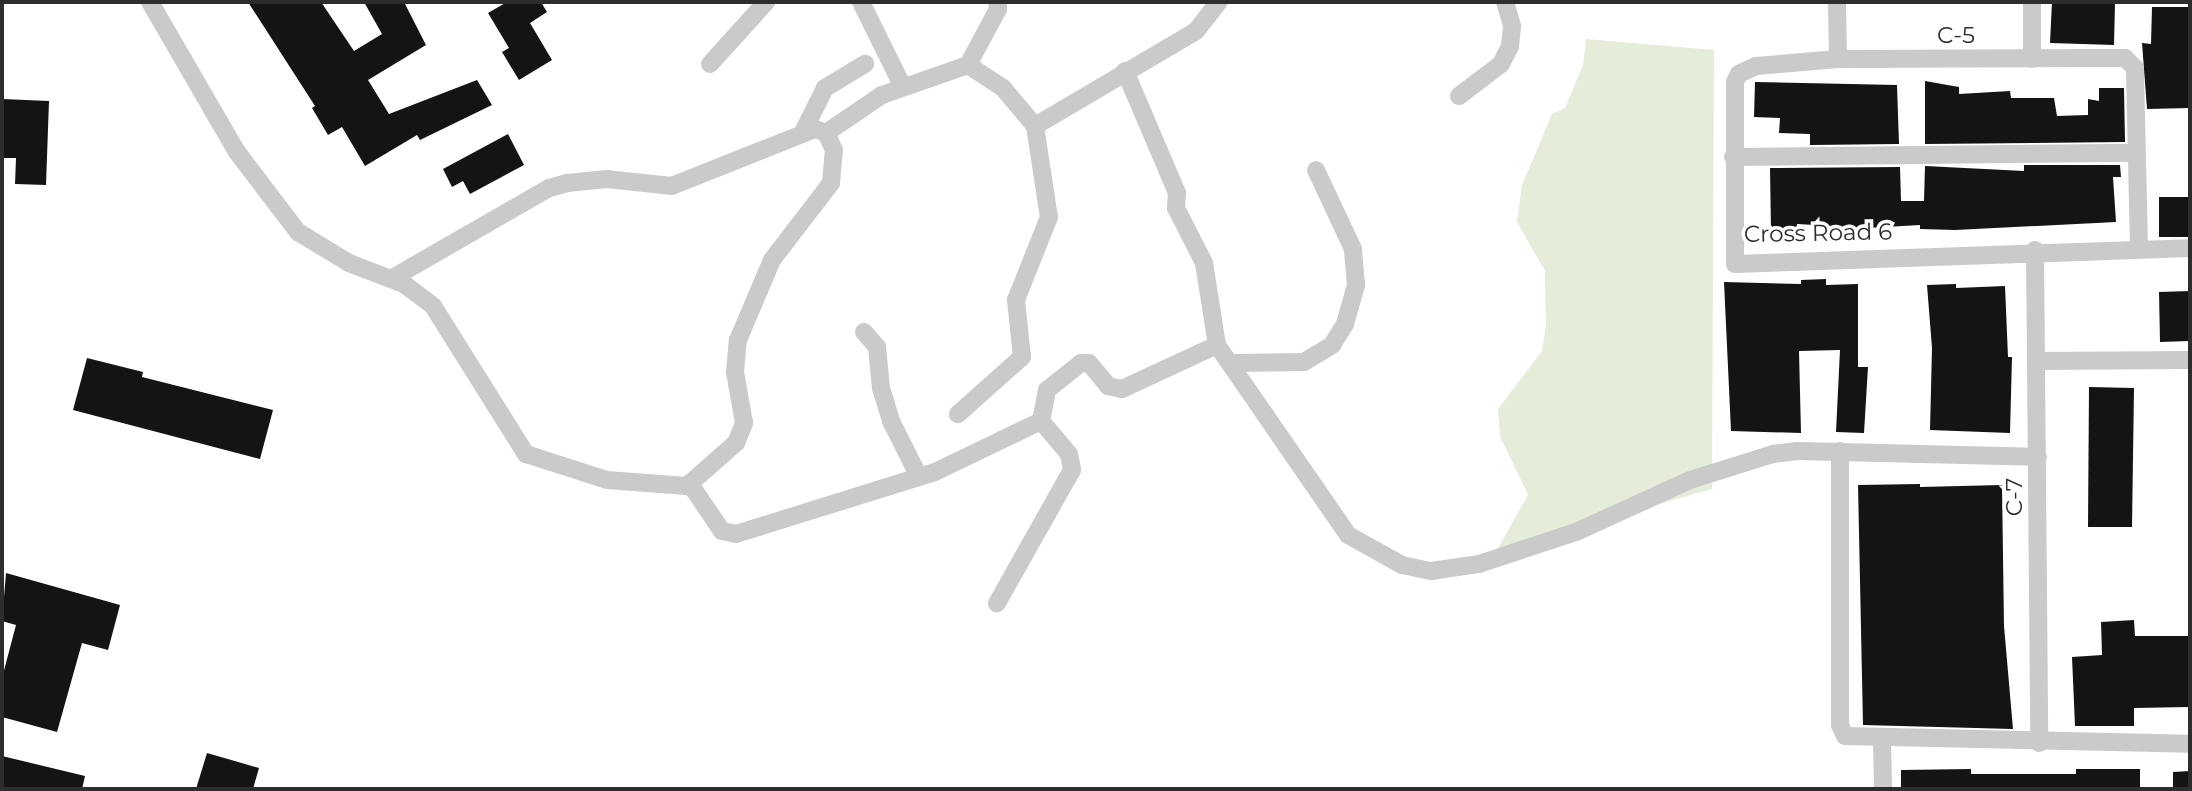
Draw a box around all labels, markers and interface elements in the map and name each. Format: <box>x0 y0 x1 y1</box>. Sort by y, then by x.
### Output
street label: C-5 <box>1937 21 1975 49</box>
street label: Cross Road 6 <box>1744 218 1892 248</box>
street label: C-7 <box>2000 478 2028 516</box>

